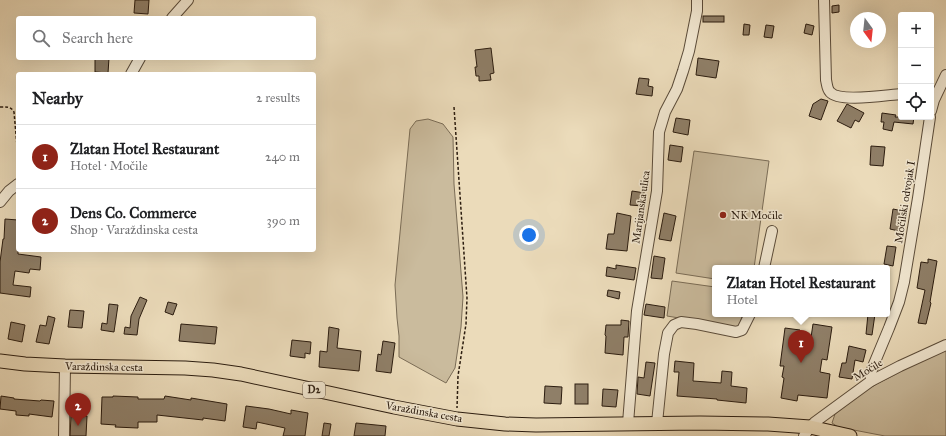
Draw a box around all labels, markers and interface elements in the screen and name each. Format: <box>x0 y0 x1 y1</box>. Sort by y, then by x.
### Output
north arrow <box>850 12 886 48</box>
map controls <box>898 12 934 120</box>
button: + <box>898 12 934 48</box>
search box <box>16 16 316 60</box>
icon: search <box>30 27 52 49</box>
text: Search here <box>62 29 133 47</box>
button: − <box>898 48 934 84</box>
button: locate <box>898 84 934 120</box>
text: Nearby <box>32 88 83 109</box>
text: 2 results <box>256 90 300 106</box>
text: Zlatan Hotel Restaurant <box>70 140 219 158</box>
text: 1 <box>42 149 48 165</box>
text: 240 m <box>265 149 300 165</box>
text: Hotel · Močile <box>70 158 148 174</box>
street label: Močilski odvojak I <box>892 160 918 244</box>
street label: Marijanska ulica <box>629 169 653 244</box>
text: Dens Co. Commerce <box>70 204 197 222</box>
place label: NK Močile <box>731 209 783 222</box>
marker: NK Močile <box>718 210 728 220</box>
text: 2 <box>42 213 48 229</box>
text: 390 m <box>267 213 300 229</box>
text: Shop · Varaždinska cesta <box>70 222 198 238</box>
your location <box>519 225 539 245</box>
popup <box>712 265 890 317</box>
text: Zlatan Hotel Restaurant <box>726 274 876 292</box>
text: Hotel <box>726 292 758 308</box>
pin: 1 <box>788 330 814 363</box>
street label: Močile <box>851 356 885 384</box>
street label: Varaždinska cesta <box>64 360 143 374</box>
road number: D2 <box>303 382 325 398</box>
pin: 2 <box>65 393 91 426</box>
street label: Varaždinska cesta <box>384 399 464 425</box>

